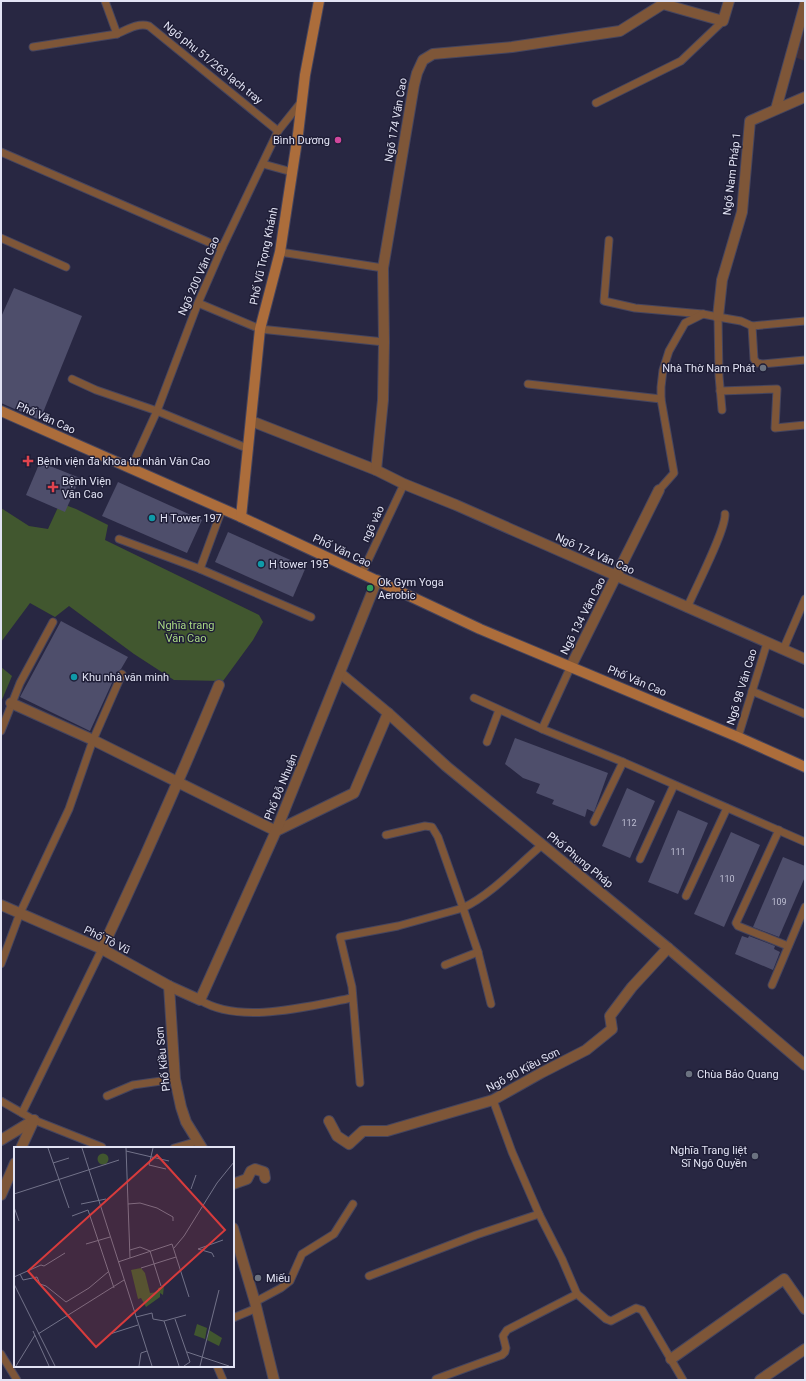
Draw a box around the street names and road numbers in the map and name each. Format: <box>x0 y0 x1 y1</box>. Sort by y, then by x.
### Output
street label: Ngõ phụ 51/263 lạch tray <box>161 19 266 107</box>
street label: Ngõ 174 Văn Cao <box>382 77 410 163</box>
street label: Ngõ Nam Pháp 1 <box>720 132 744 216</box>
street label: Phố Vũ Trọng Khánh <box>247 206 281 306</box>
street label: Ngõ 200 Văn Cao <box>176 234 222 318</box>
street label: Phố Văn Cao <box>15 399 77 437</box>
street label: ngõ vào <box>359 504 387 544</box>
street label: Ngõ 174 Văn Cao <box>553 531 637 577</box>
street label: Phố Văn Cao <box>311 532 373 570</box>
street label: Ngõ 134 Văn Cao <box>558 575 608 657</box>
street label: Ngõ 98 Văn Cao <box>724 647 760 727</box>
street label: Phố Văn Cao <box>605 663 669 699</box>
street label: Phố Đỗ Nhuận <box>262 752 300 822</box>
street label: Phố Phụng Pháp <box>544 829 616 891</box>
street label: Phố Tô Vũ <box>82 923 132 957</box>
street label: Phố Kiều Sơn <box>153 1026 173 1092</box>
street label: Ngõ 90 Kiều Sơn <box>484 1045 562 1095</box>

